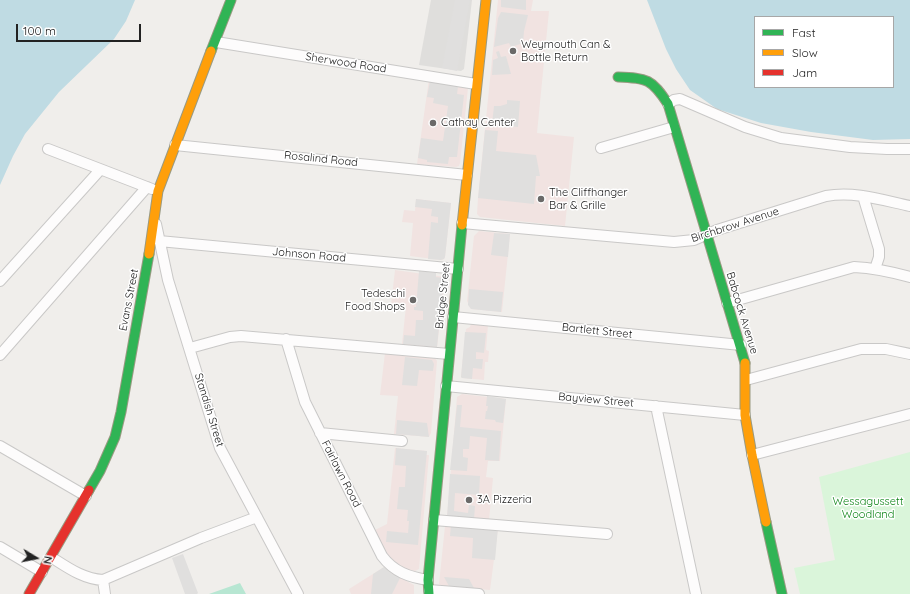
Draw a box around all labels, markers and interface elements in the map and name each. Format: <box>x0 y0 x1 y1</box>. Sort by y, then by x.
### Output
scale bar <box>18 16 143 42</box>
legend <box>754 16 894 88</box>
text: 100 m <box>23 23 56 38</box>
text: Fast <box>792 25 816 40</box>
place label: Weymouth Can & Bottle Return <box>521 38 610 64</box>
text: Slow <box>792 45 818 60</box>
marker: Weymouth Can & Bottle Return <box>508 46 518 56</box>
street label: Sherwood Road <box>304 50 388 76</box>
text: Jam <box>792 65 817 80</box>
place label: Cathay Center <box>441 116 515 130</box>
marker: Cathay Center <box>428 118 438 128</box>
street label: Rosalind Road <box>283 149 359 169</box>
place label: The Cliffhanger Bar & Grille <box>549 186 627 212</box>
marker: The Cliffhanger Bar & Grille <box>536 194 546 204</box>
street label: Birchbrow Avenue <box>689 205 781 245</box>
street label: Johnson Road <box>272 245 346 265</box>
street label: Bridge Street <box>433 262 453 330</box>
street label: Evans Street <box>116 268 142 332</box>
street label: Babcock Avenue <box>723 270 761 356</box>
place label: Tedeschi Food Shops <box>345 287 405 313</box>
marker: Tedeschi Food Shops <box>408 295 418 305</box>
street label: Bartlett Street <box>561 321 633 341</box>
street label: Standish Street <box>192 372 226 448</box>
street label: Bayview Street <box>558 390 634 410</box>
street label: Fairlawn Road <box>318 438 364 510</box>
place label: 3A Pizzeria <box>477 493 532 507</box>
marker: 3A Pizzeria <box>464 495 474 505</box>
park label: Wessagussett Woodland <box>833 495 903 521</box>
north arrow <box>16 538 56 578</box>
text: N <box>40 555 55 565</box>

